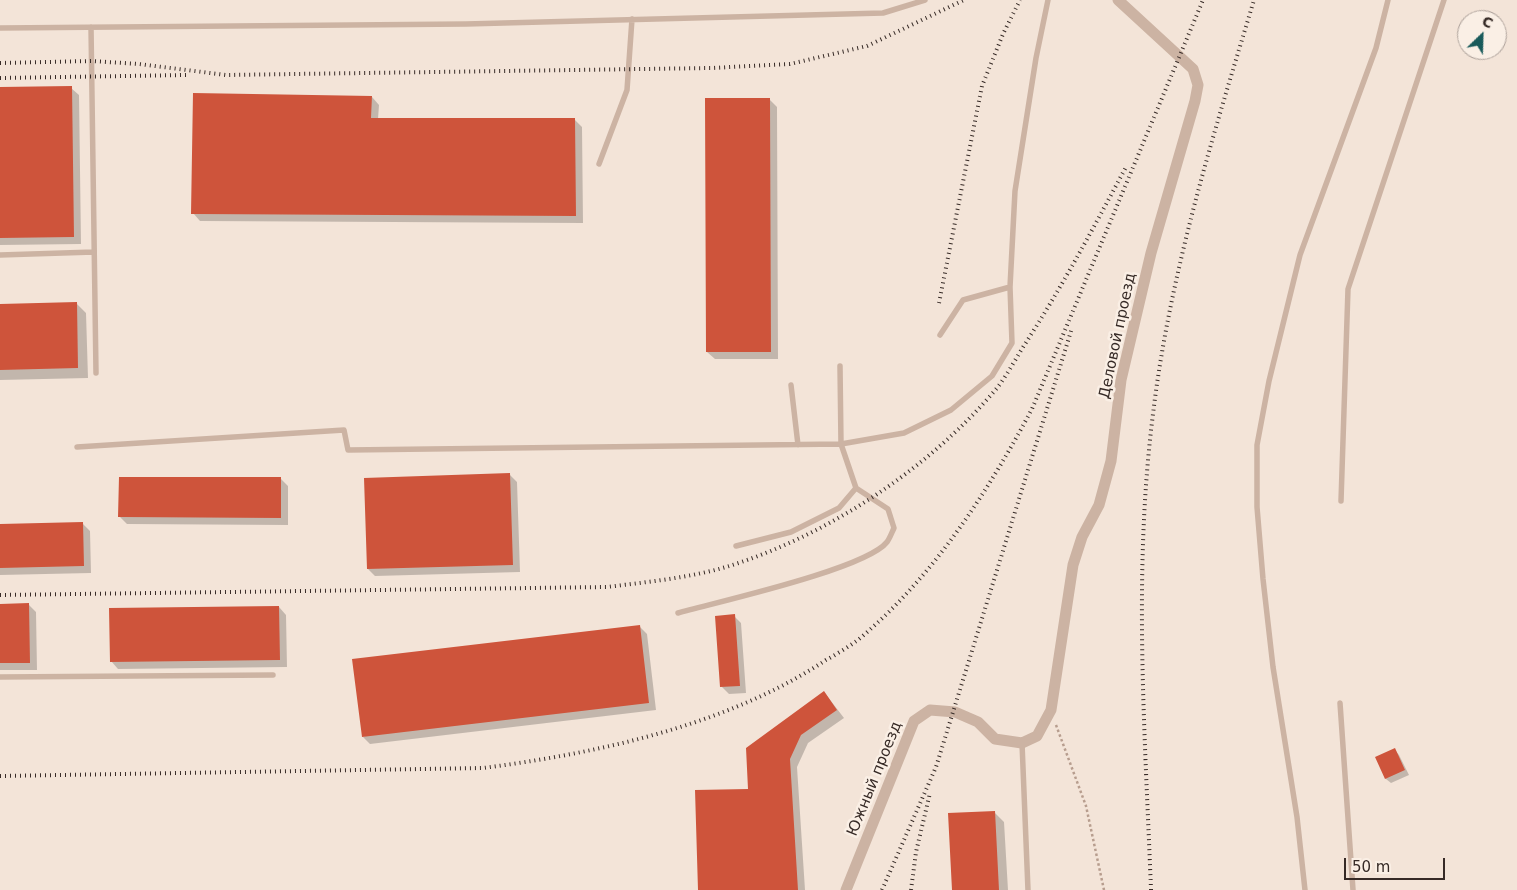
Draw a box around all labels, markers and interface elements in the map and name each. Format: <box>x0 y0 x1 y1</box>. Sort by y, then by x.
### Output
north arrow <box>1457 10 1507 60</box>
text: С <box>1480 13 1496 32</box>
street label: Деловой проезд <box>1096 271 1140 401</box>
street label: Южный проезд <box>844 719 906 839</box>
scale bar <box>1347 848 1448 880</box>
text: 50 m <box>1352 858 1390 876</box>

